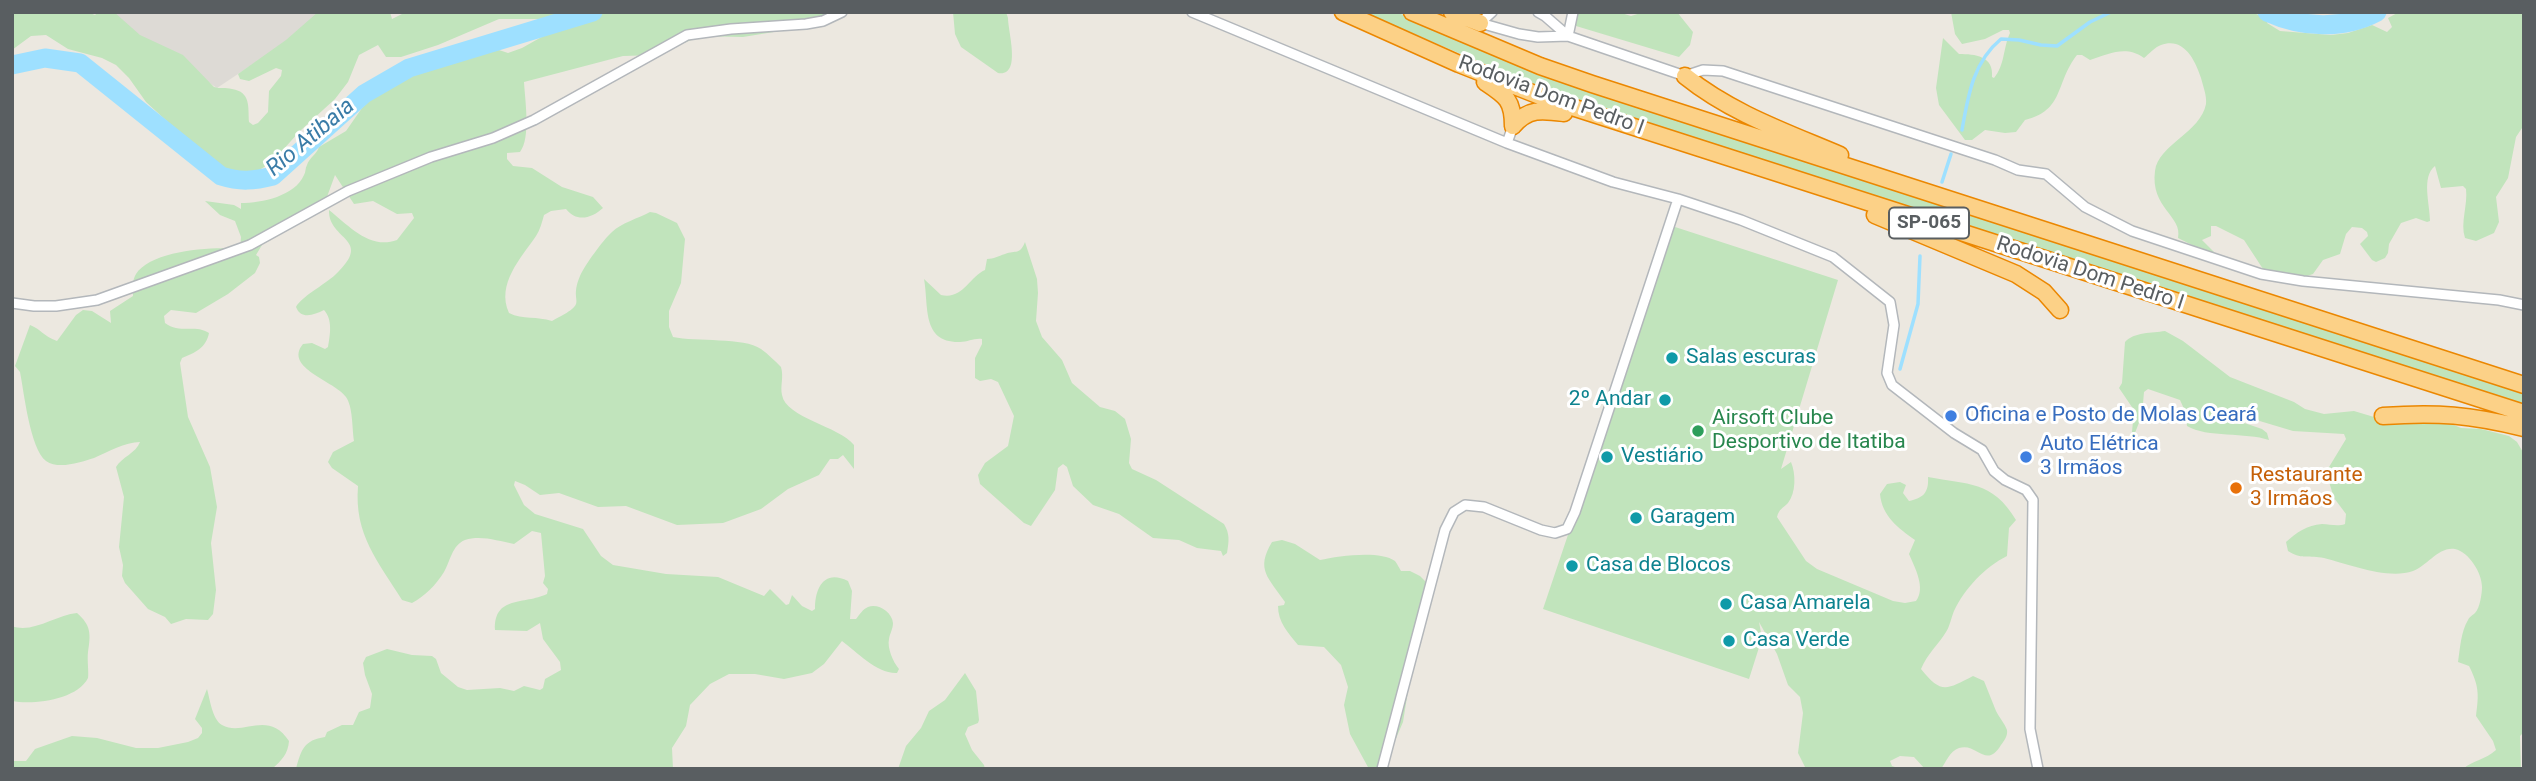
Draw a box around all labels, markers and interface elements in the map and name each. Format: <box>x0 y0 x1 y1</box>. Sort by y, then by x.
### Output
street label: Rodovia Dom Pedro I <box>1455 51 1647 141</box>
water label: Rio Atibaia <box>261 93 361 183</box>
road number: SP-065 <box>1889 208 1969 238</box>
street label: Rodovia Dom Pedro I <box>1993 232 2187 316</box>
place label: Salas escuras <box>1686 345 1816 371</box>
marker: Salas escuras <box>1664 350 1680 366</box>
place label: 2º Andar <box>1569 387 1651 413</box>
marker: 2º Andar <box>1657 392 1673 408</box>
place label: Oficina e Posto de Molas Ceará <box>1965 403 2257 429</box>
place label: Airsoft Clube Desportivo de Itatiba <box>1712 406 1906 456</box>
marker: Oficina e Posto de Molas Ceará <box>1943 408 1959 424</box>
marker: Airsoft Clube Desportivo de Itatiba <box>1690 423 1706 439</box>
place label: Auto Elétrica 3 Irmãos <box>2040 432 2159 482</box>
place label: Vestiário <box>1621 444 1703 470</box>
marker: Vestiário <box>1599 449 1615 465</box>
marker: Auto Elétrica 3 Irmãos <box>2018 449 2034 465</box>
place label: Restaurante 3 Irmãos <box>2250 463 2363 513</box>
marker: Restaurante 3 Irmãos <box>2228 480 2244 496</box>
place label: Garagem <box>1650 505 1735 531</box>
marker: Garagem <box>1628 510 1644 526</box>
place label: Casa de Blocos <box>1586 553 1731 579</box>
marker: Casa de Blocos <box>1564 558 1580 574</box>
place label: Casa Amarela <box>1740 591 1871 617</box>
marker: Casa Amarela <box>1718 596 1734 612</box>
place label: Casa Verde <box>1743 628 1850 654</box>
marker: Casa Verde <box>1721 633 1737 649</box>

